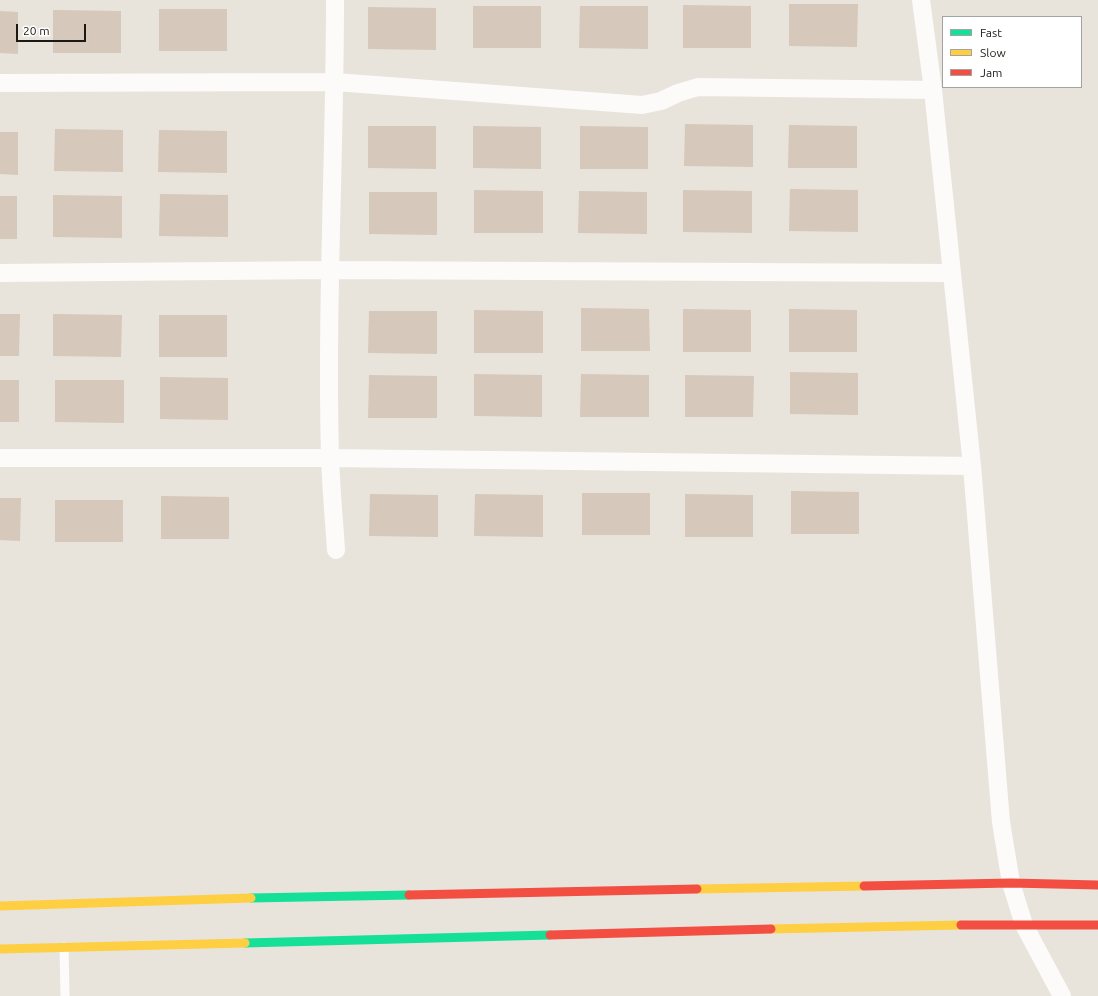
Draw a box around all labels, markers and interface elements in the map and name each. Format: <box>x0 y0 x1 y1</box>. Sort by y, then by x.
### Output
scale bar <box>18 16 88 42</box>
legend <box>942 16 1082 88</box>
text: 20 m <box>23 24 50 37</box>
text: Fast <box>980 26 1002 39</box>
text: Slow <box>980 46 1006 59</box>
text: Jam <box>980 66 1002 79</box>

